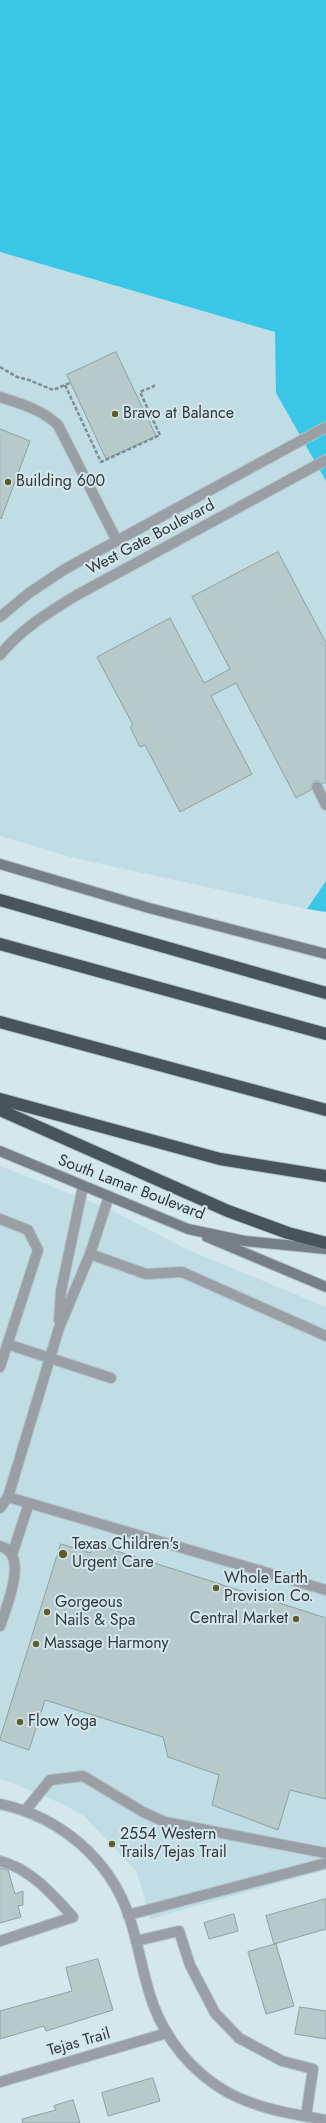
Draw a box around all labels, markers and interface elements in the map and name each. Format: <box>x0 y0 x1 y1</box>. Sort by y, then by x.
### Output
place label: Bravo at Balance <box>123 404 234 424</box>
marker: Bravo at Balance <box>110 409 120 419</box>
place label: Building 600 <box>16 472 105 492</box>
marker: Building 600 <box>3 477 13 487</box>
street label: West Gate Boulevard <box>84 496 218 580</box>
street label: South Lamar Boulevard <box>55 1151 207 1225</box>
place label: Texas Children's Urgent Care <box>72 1535 179 1573</box>
marker: Texas Children's Urgent Care <box>57 1548 69 1560</box>
place label: Whole Earth Provision Co. <box>224 1569 314 1607</box>
marker: Whole Earth Provision Co. <box>211 1583 221 1593</box>
place label: Gorgeous Nails & Spa <box>55 1593 135 1631</box>
marker: Gorgeous Nails & Spa <box>42 1607 52 1617</box>
place label: Central Market <box>190 1609 288 1629</box>
marker: Central Market <box>291 1614 301 1624</box>
place label: Massage Harmony <box>44 1634 169 1654</box>
marker: Massage Harmony <box>31 1639 41 1649</box>
place label: Flow Yoga <box>28 1712 97 1732</box>
marker: Flow Yoga <box>15 1717 25 1727</box>
place label: 2554 Western Trails/Tejas Trail <box>120 1825 227 1863</box>
marker: 2554 Western Trails/Tejas Trail <box>107 1839 117 1849</box>
street label: Tejas Trail <box>45 2025 113 2061</box>

